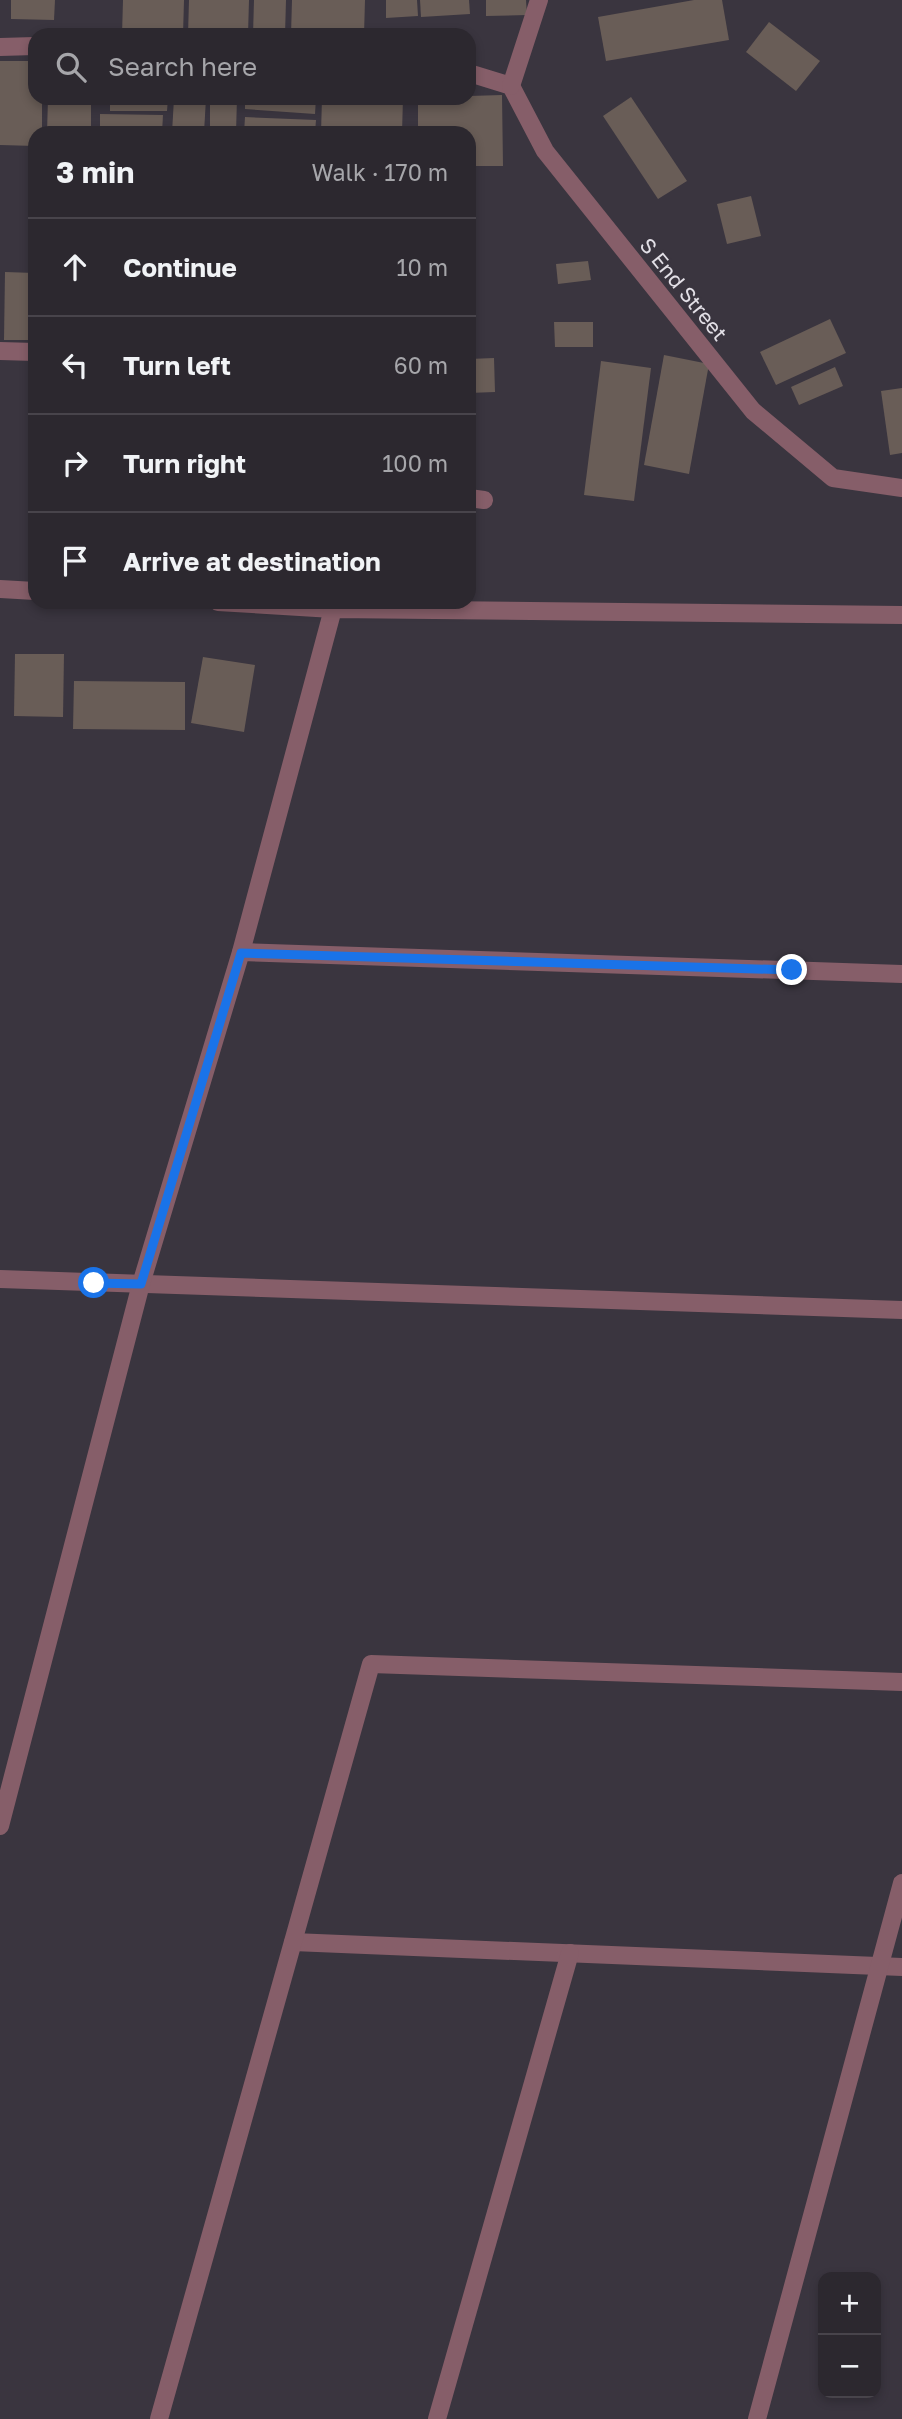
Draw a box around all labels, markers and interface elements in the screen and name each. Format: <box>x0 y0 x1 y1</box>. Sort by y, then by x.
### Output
search box <box>28 28 476 105</box>
icon: search <box>52 48 90 86</box>
text: Search here <box>108 51 257 82</box>
text: 3 min <box>56 154 134 190</box>
text: Walk · 170 m <box>311 158 448 186</box>
street label: S End Street <box>635 232 733 346</box>
icon: ahead <box>56 248 94 286</box>
text: Continue <box>123 252 237 283</box>
text: 10 m <box>396 253 448 281</box>
icon: left <box>56 346 94 384</box>
text: Turn left <box>123 350 231 381</box>
text: 60 m <box>394 351 448 379</box>
icon: right <box>56 444 94 482</box>
text: Turn right <box>123 448 246 479</box>
text: 100 m <box>382 449 448 477</box>
icon: arrive <box>56 542 94 580</box>
text: Arrive at destination <box>123 546 381 577</box>
route end <box>776 954 807 985</box>
route start <box>78 1267 109 1298</box>
map controls <box>818 2272 881 2398</box>
button: + <box>818 2272 881 2335</box>
button: − <box>818 2335 881 2398</box>

